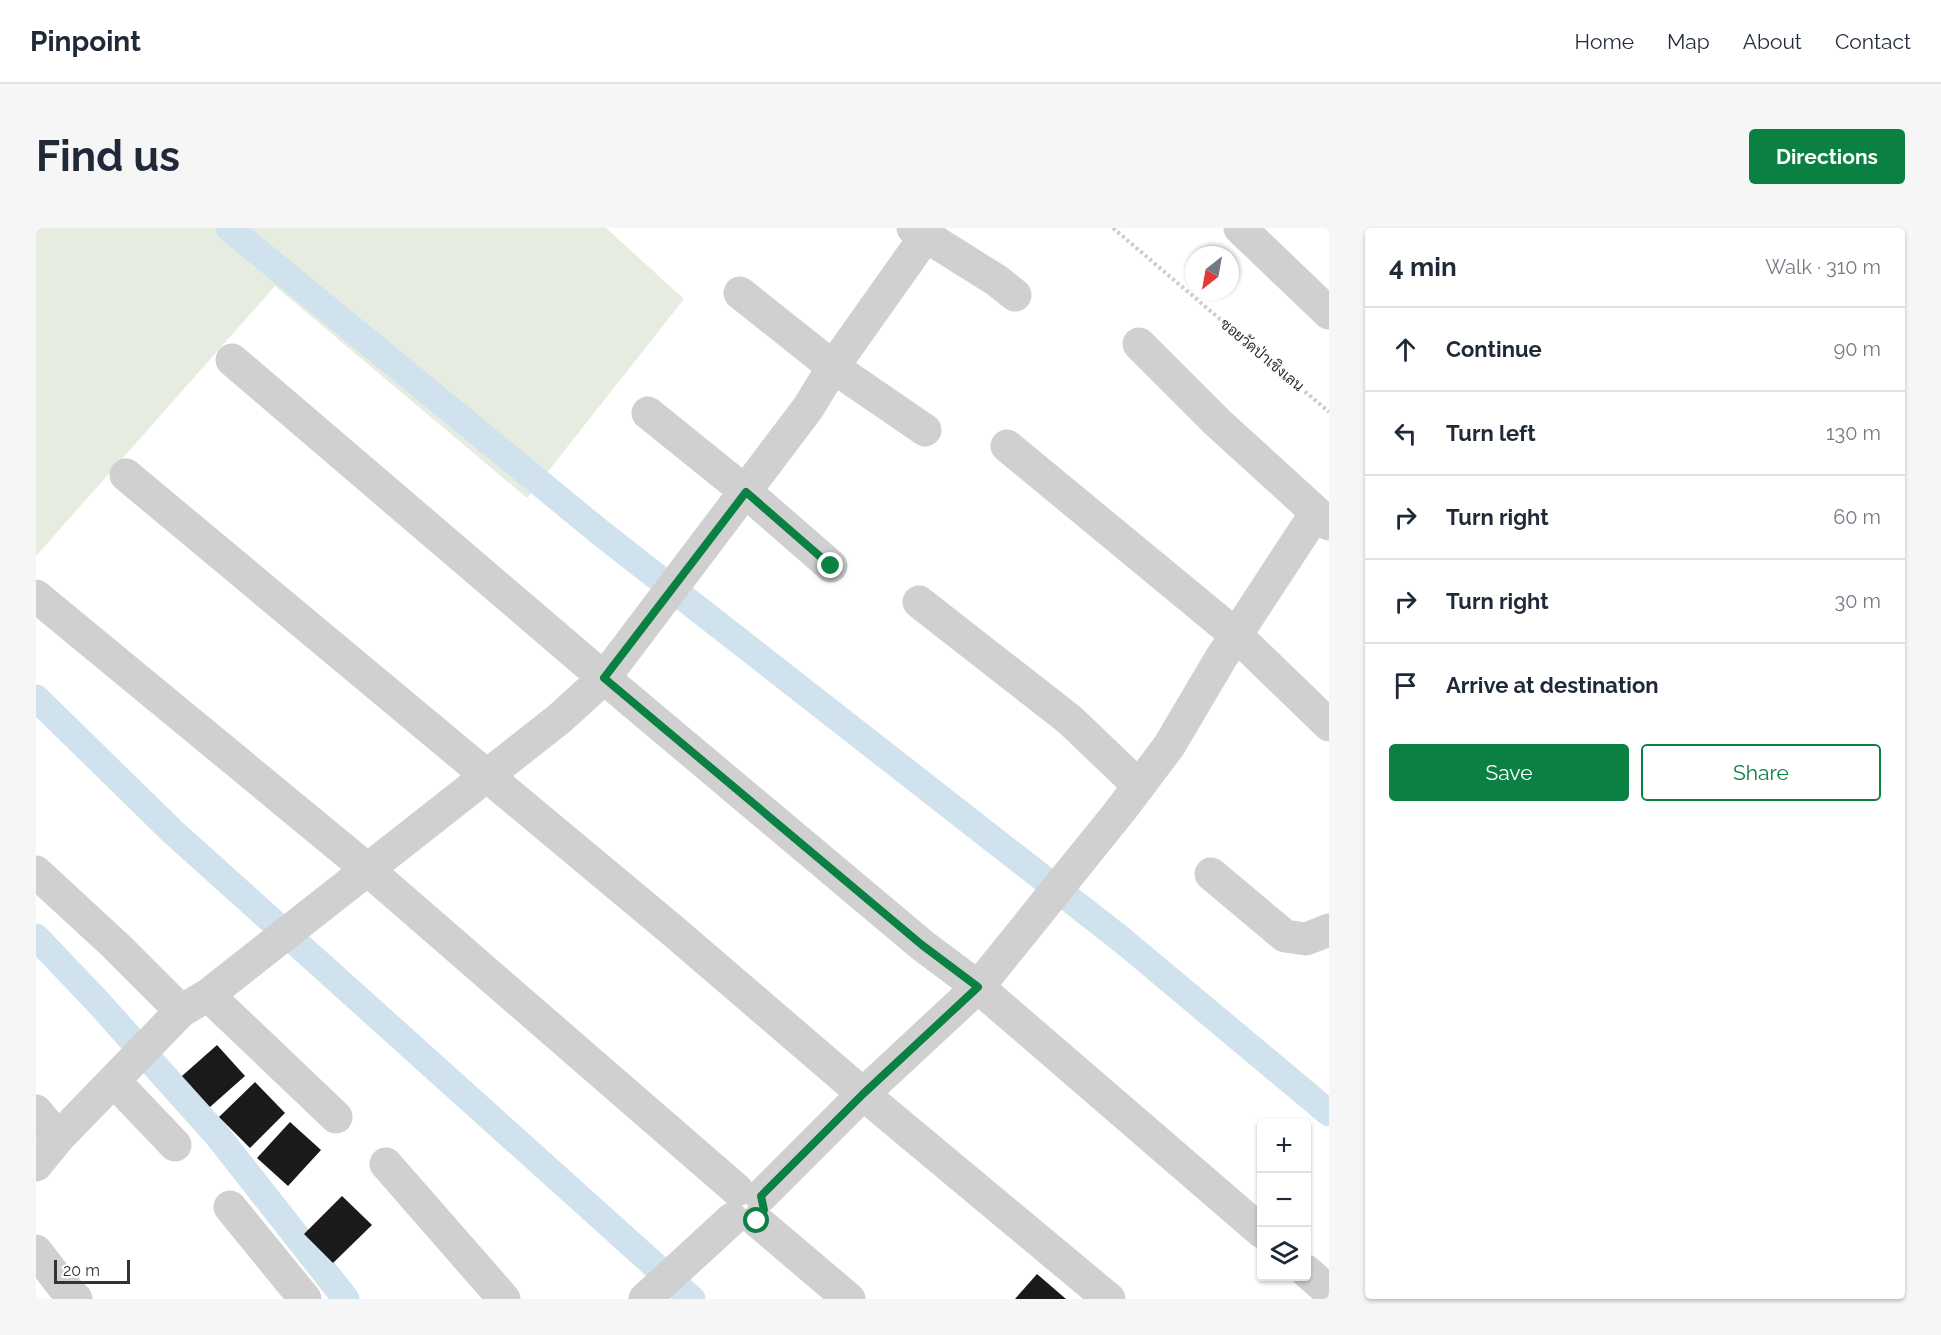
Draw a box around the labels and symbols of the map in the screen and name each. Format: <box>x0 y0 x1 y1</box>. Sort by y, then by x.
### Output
north arrow <box>1185 246 1239 300</box>
street label: ซอยวัดป่าเชิงเลน <box>1216 314 1308 395</box>
route end <box>817 552 843 578</box>
route start <box>743 1207 769 1233</box>
scale bar <box>54 1257 130 1284</box>

